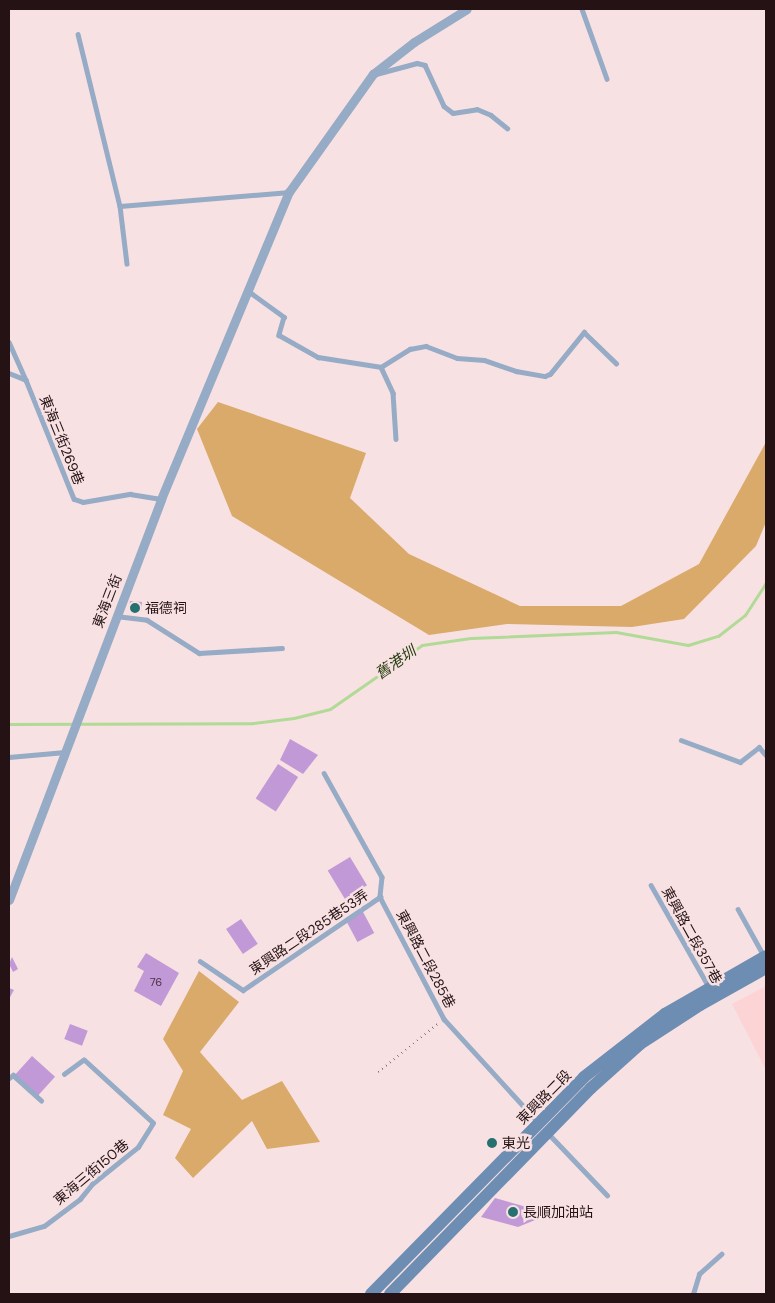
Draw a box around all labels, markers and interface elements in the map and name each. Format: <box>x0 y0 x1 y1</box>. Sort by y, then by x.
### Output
street label: 東海三街269巷 <box>36 393 88 487</box>
street label: 東海三街 <box>89 572 125 630</box>
place label: 福德祠 <box>145 600 187 616</box>
marker: 福德祠 <box>129 602 141 614</box>
water label: 舊港圳 <box>372 643 420 683</box>
street label: 東興路二段357巷 <box>658 884 726 986</box>
street label: 東興路二段285巷53弄 <box>246 886 372 978</box>
street label: 東興路二段285巷 <box>393 907 459 1011</box>
house number: 76 <box>150 975 162 989</box>
street label: 東興路二段 <box>513 1066 575 1128</box>
place label: 東光 <box>502 1135 530 1151</box>
street label: 東海三街150巷 <box>50 1136 132 1208</box>
marker: 東光 <box>486 1137 498 1149</box>
place label: 長順加油站 <box>523 1204 593 1220</box>
marker: 長順加油站 <box>507 1206 519 1218</box>

